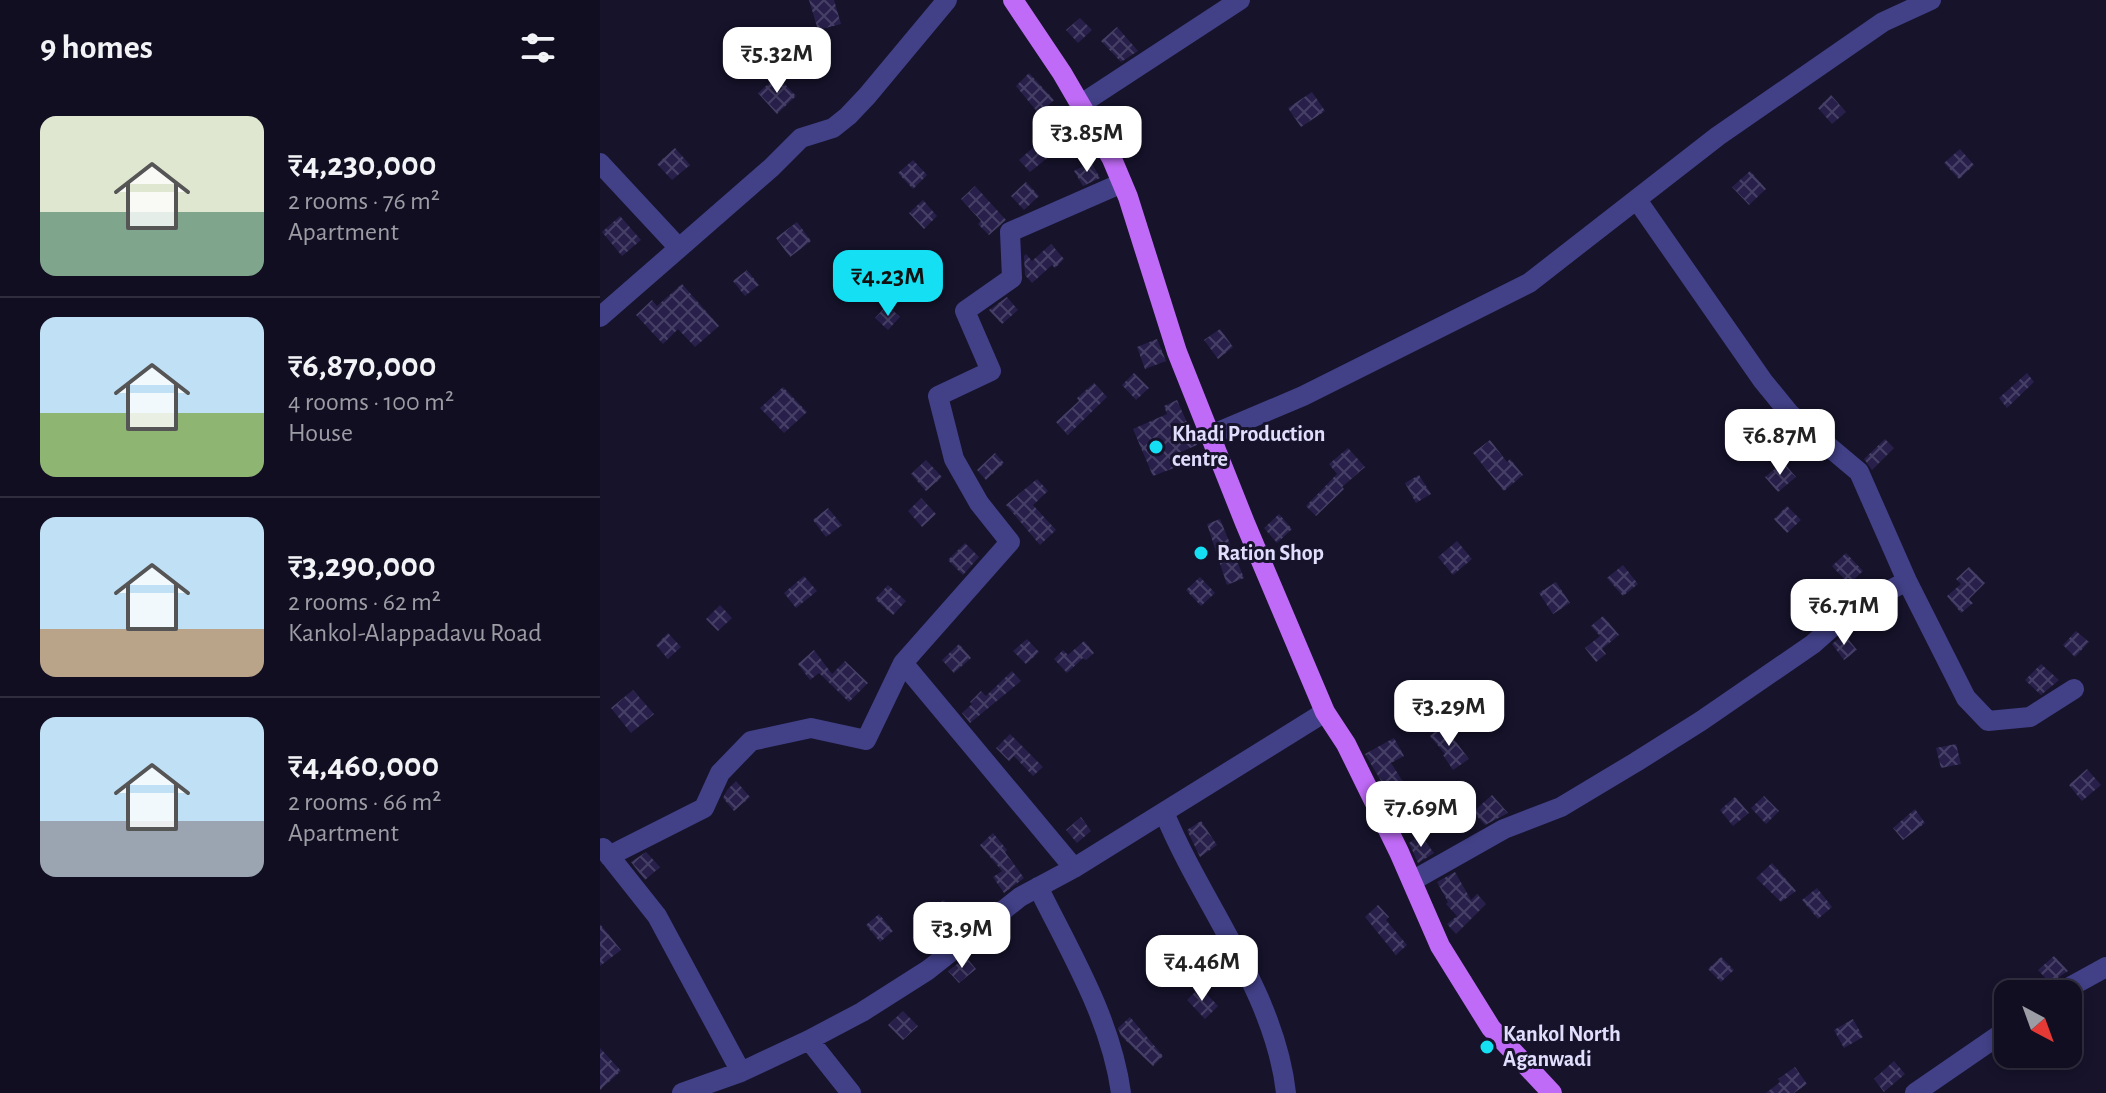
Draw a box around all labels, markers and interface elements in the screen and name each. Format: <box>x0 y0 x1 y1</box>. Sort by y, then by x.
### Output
icon: filters <box>516 26 560 70</box>
pin: ₹5.32M <box>712 27 842 95</box>
text: 9 homes <box>40 31 153 65</box>
text: ₹5.32M <box>741 40 813 66</box>
pin: ₹3.85M <box>1022 106 1152 174</box>
text: ₹3.85M <box>1051 119 1123 145</box>
icon: home <box>104 148 200 244</box>
text: ₹4,230,000 <box>288 148 436 182</box>
text: 2 rooms · 76 m² <box>288 188 440 214</box>
text: Apartment <box>288 219 399 245</box>
pin: ₹4.23M <box>823 250 953 318</box>
text: ₹4.23M <box>851 263 925 289</box>
icon: home <box>104 349 200 445</box>
text: ₹6,870,000 <box>288 349 437 383</box>
text: 4 rooms · 100 m² <box>288 389 454 415</box>
pin: ₹6.87M <box>1715 409 1845 477</box>
text: House <box>288 420 353 446</box>
text: ₹6.87M <box>1743 422 1817 448</box>
place label: Khadi Production centre <box>1172 423 1325 470</box>
marker: Khadi Production centre <box>1147 438 1165 456</box>
place label: Ration Shop <box>1217 542 1324 564</box>
marker: Ration Shop <box>1192 544 1210 562</box>
icon: home <box>104 549 200 645</box>
text: ₹3,290,000 <box>288 549 436 583</box>
pin: ₹6.71M <box>1779 579 1909 647</box>
text: 2 rooms · 62 m² <box>288 589 441 615</box>
text: ₹6.71M <box>1809 592 1879 618</box>
text: Kankol-Alappadavu Road <box>288 620 542 646</box>
pin: ₹3.29M <box>1384 680 1514 748</box>
text: ₹3.29M <box>1412 693 1486 719</box>
icon: home <box>104 749 200 845</box>
text: ₹4,460,000 <box>288 749 439 783</box>
pin: ₹7.69M <box>1356 781 1486 849</box>
text: 2 rooms · 66 m² <box>288 789 441 815</box>
text: ₹7.69M <box>1384 794 1458 820</box>
text: Apartment <box>288 820 399 846</box>
pin: ₹3.9M <box>906 902 1018 970</box>
text: ₹3.9M <box>931 915 993 941</box>
pin: ₹4.46M <box>1137 935 1267 1003</box>
text: ₹4.46M <box>1164 948 1240 974</box>
north arrow <box>1994 980 2082 1068</box>
map controls <box>1994 980 2082 1068</box>
place label: Kankol North Aganwadi <box>1503 1023 1621 1070</box>
marker: Kankol North Aganwadi <box>1478 1038 1496 1056</box>

